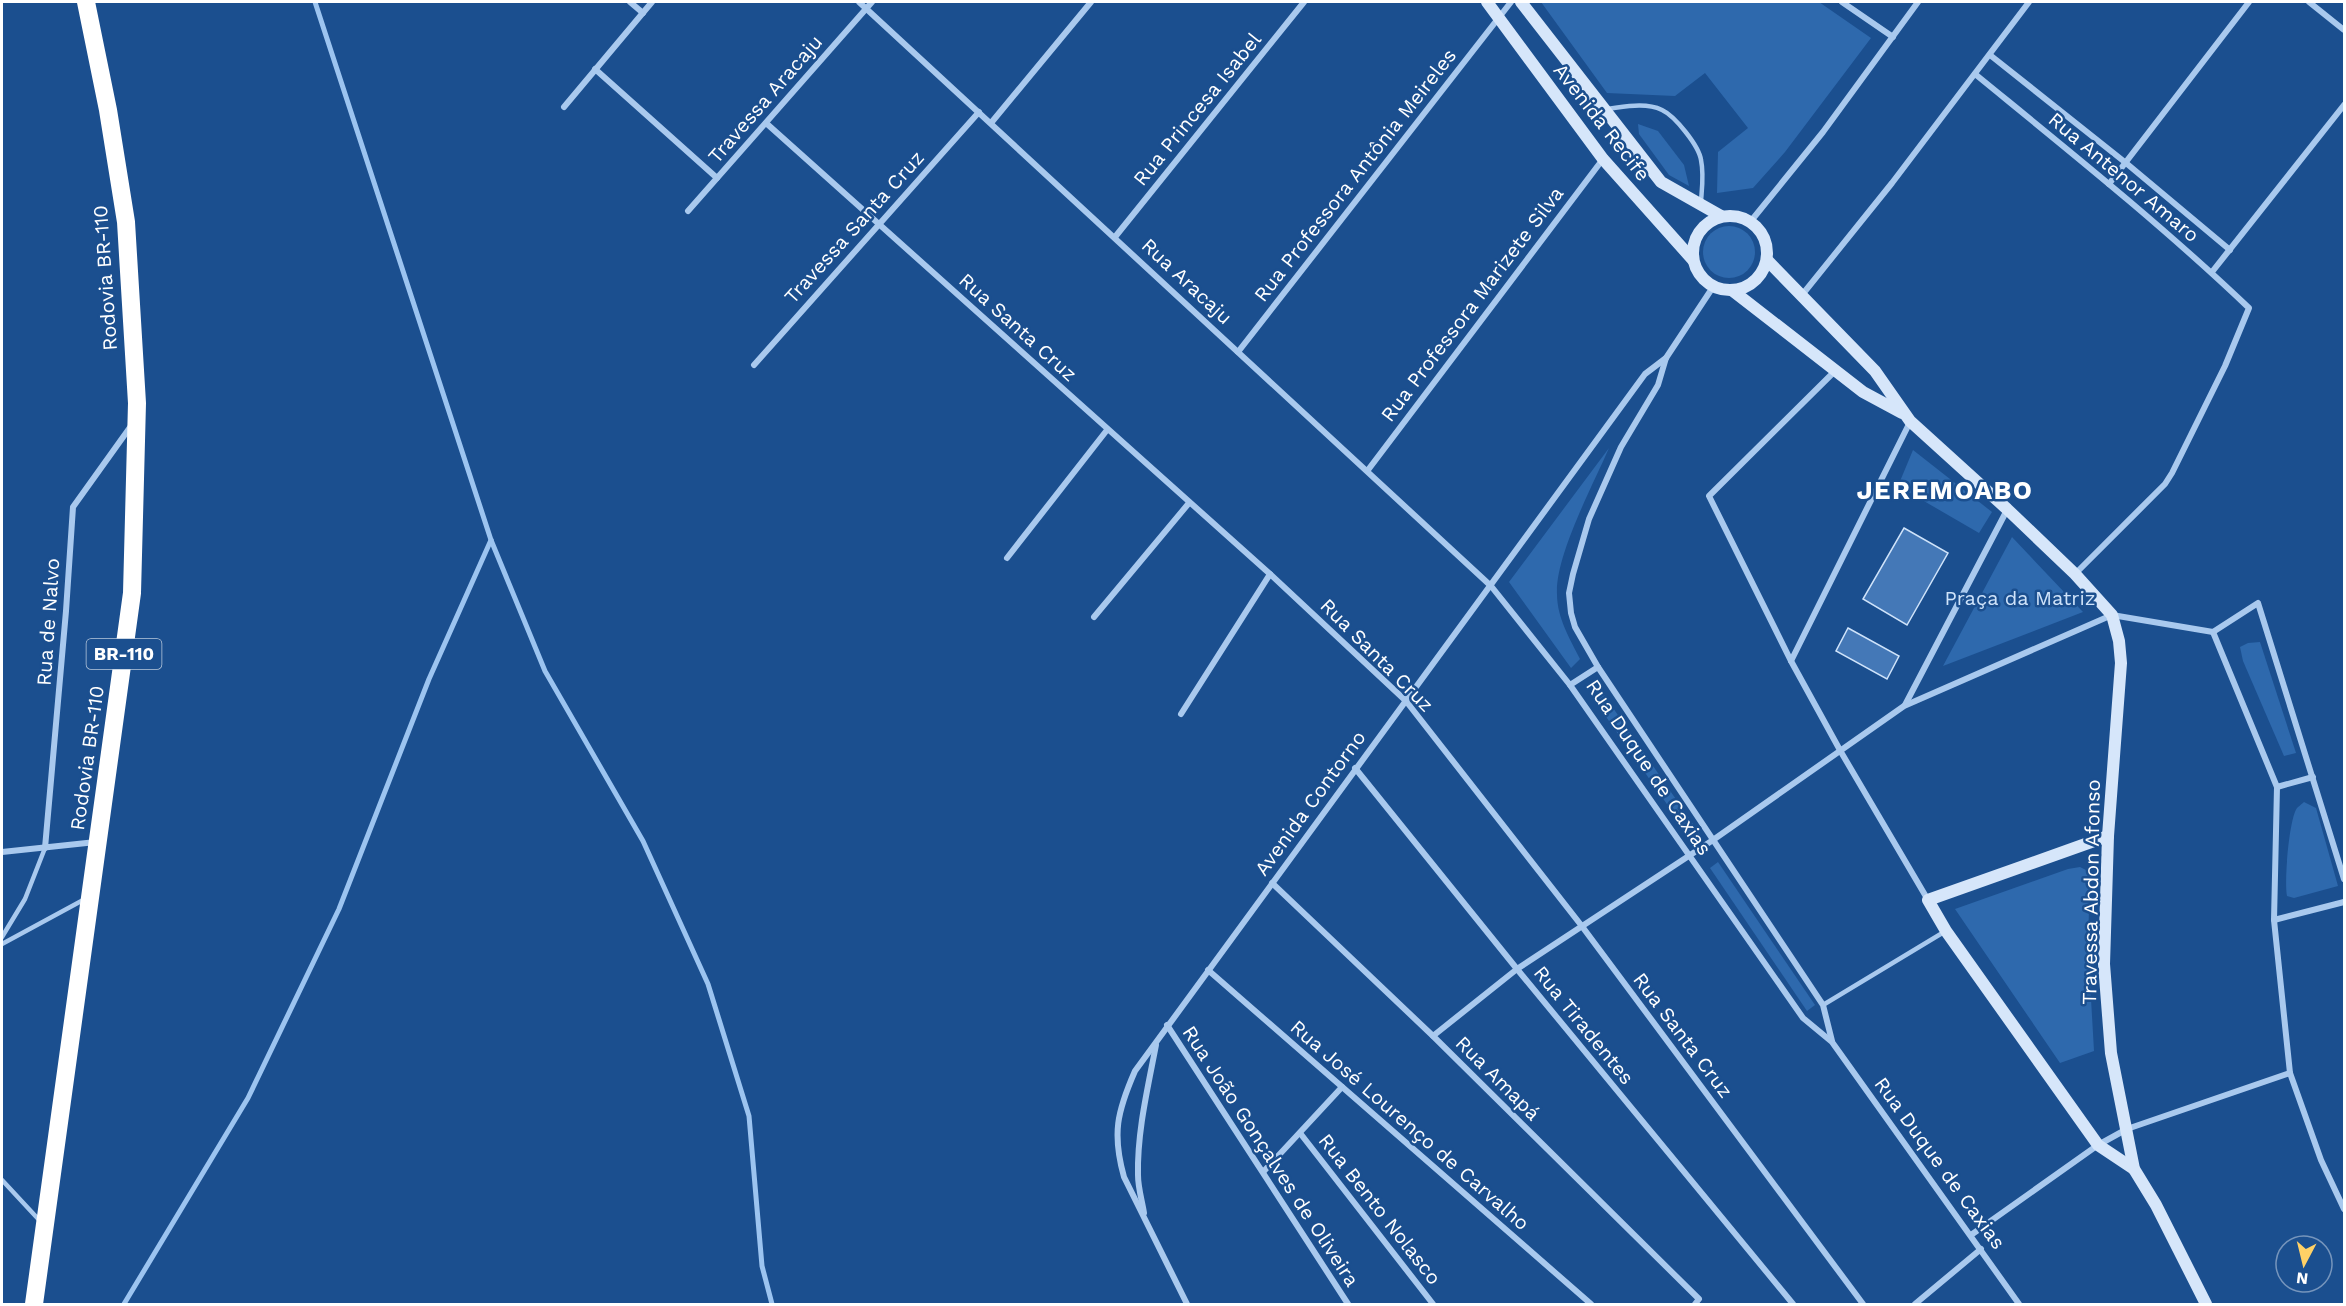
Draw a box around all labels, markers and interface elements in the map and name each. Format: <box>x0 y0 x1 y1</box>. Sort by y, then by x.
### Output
street label: Rua Princesa Isabel <box>1128 28 1266 190</box>
street label: Travessa Aracaju <box>703 30 827 168</box>
street label: Rua Professora Antônia Meireles <box>1249 44 1461 306</box>
street label: Avenida Recife <box>1549 58 1655 186</box>
street label: Rua Antenor Amaro <box>2044 107 2204 247</box>
street label: Travessa Santa Cruz <box>779 146 929 308</box>
street label: Rua Professora Marizete Silva <box>1376 182 1568 426</box>
street label: Rodovia BR-110 <box>88 204 122 352</box>
street label: Rua Aracaju <box>1137 233 1237 329</box>
street label: Rua Santa Cruz <box>954 268 1082 386</box>
district label: JEREMOABO <box>1856 475 2034 505</box>
street label: Rua de Nalvo <box>32 557 64 687</box>
park label: Praça da Matriz <box>1945 586 2095 610</box>
street label: Rua Santa Cruz <box>1315 593 1439 717</box>
road number: BR-110 <box>86 639 162 669</box>
street label: Rua Duque de Caxias <box>1581 675 1717 859</box>
street label: Rodovia BR-110 <box>65 684 109 832</box>
street label: Avenida Contorno <box>1249 726 1371 880</box>
street label: Travessa Abdon Afonso <box>2077 779 2105 1005</box>
street label: Rua Tiradentes <box>1529 961 1639 1089</box>
street label: Rua Santa Cruz <box>1628 968 1738 1102</box>
street label: Rua José Lourenço de Carvalho <box>1286 1015 1534 1235</box>
street label: Rua João Gonçalves de Oliveira <box>1178 1021 1364 1291</box>
street label: Rua Amapá <box>1451 1031 1545 1125</box>
street label: Rua Duque de Caxias <box>1869 1072 2011 1254</box>
street label: Rua Bento Nolasco <box>1314 1129 1446 1289</box>
north arrow <box>2274 1234 2334 1294</box>
text: N <box>2295 1268 2309 1289</box>

